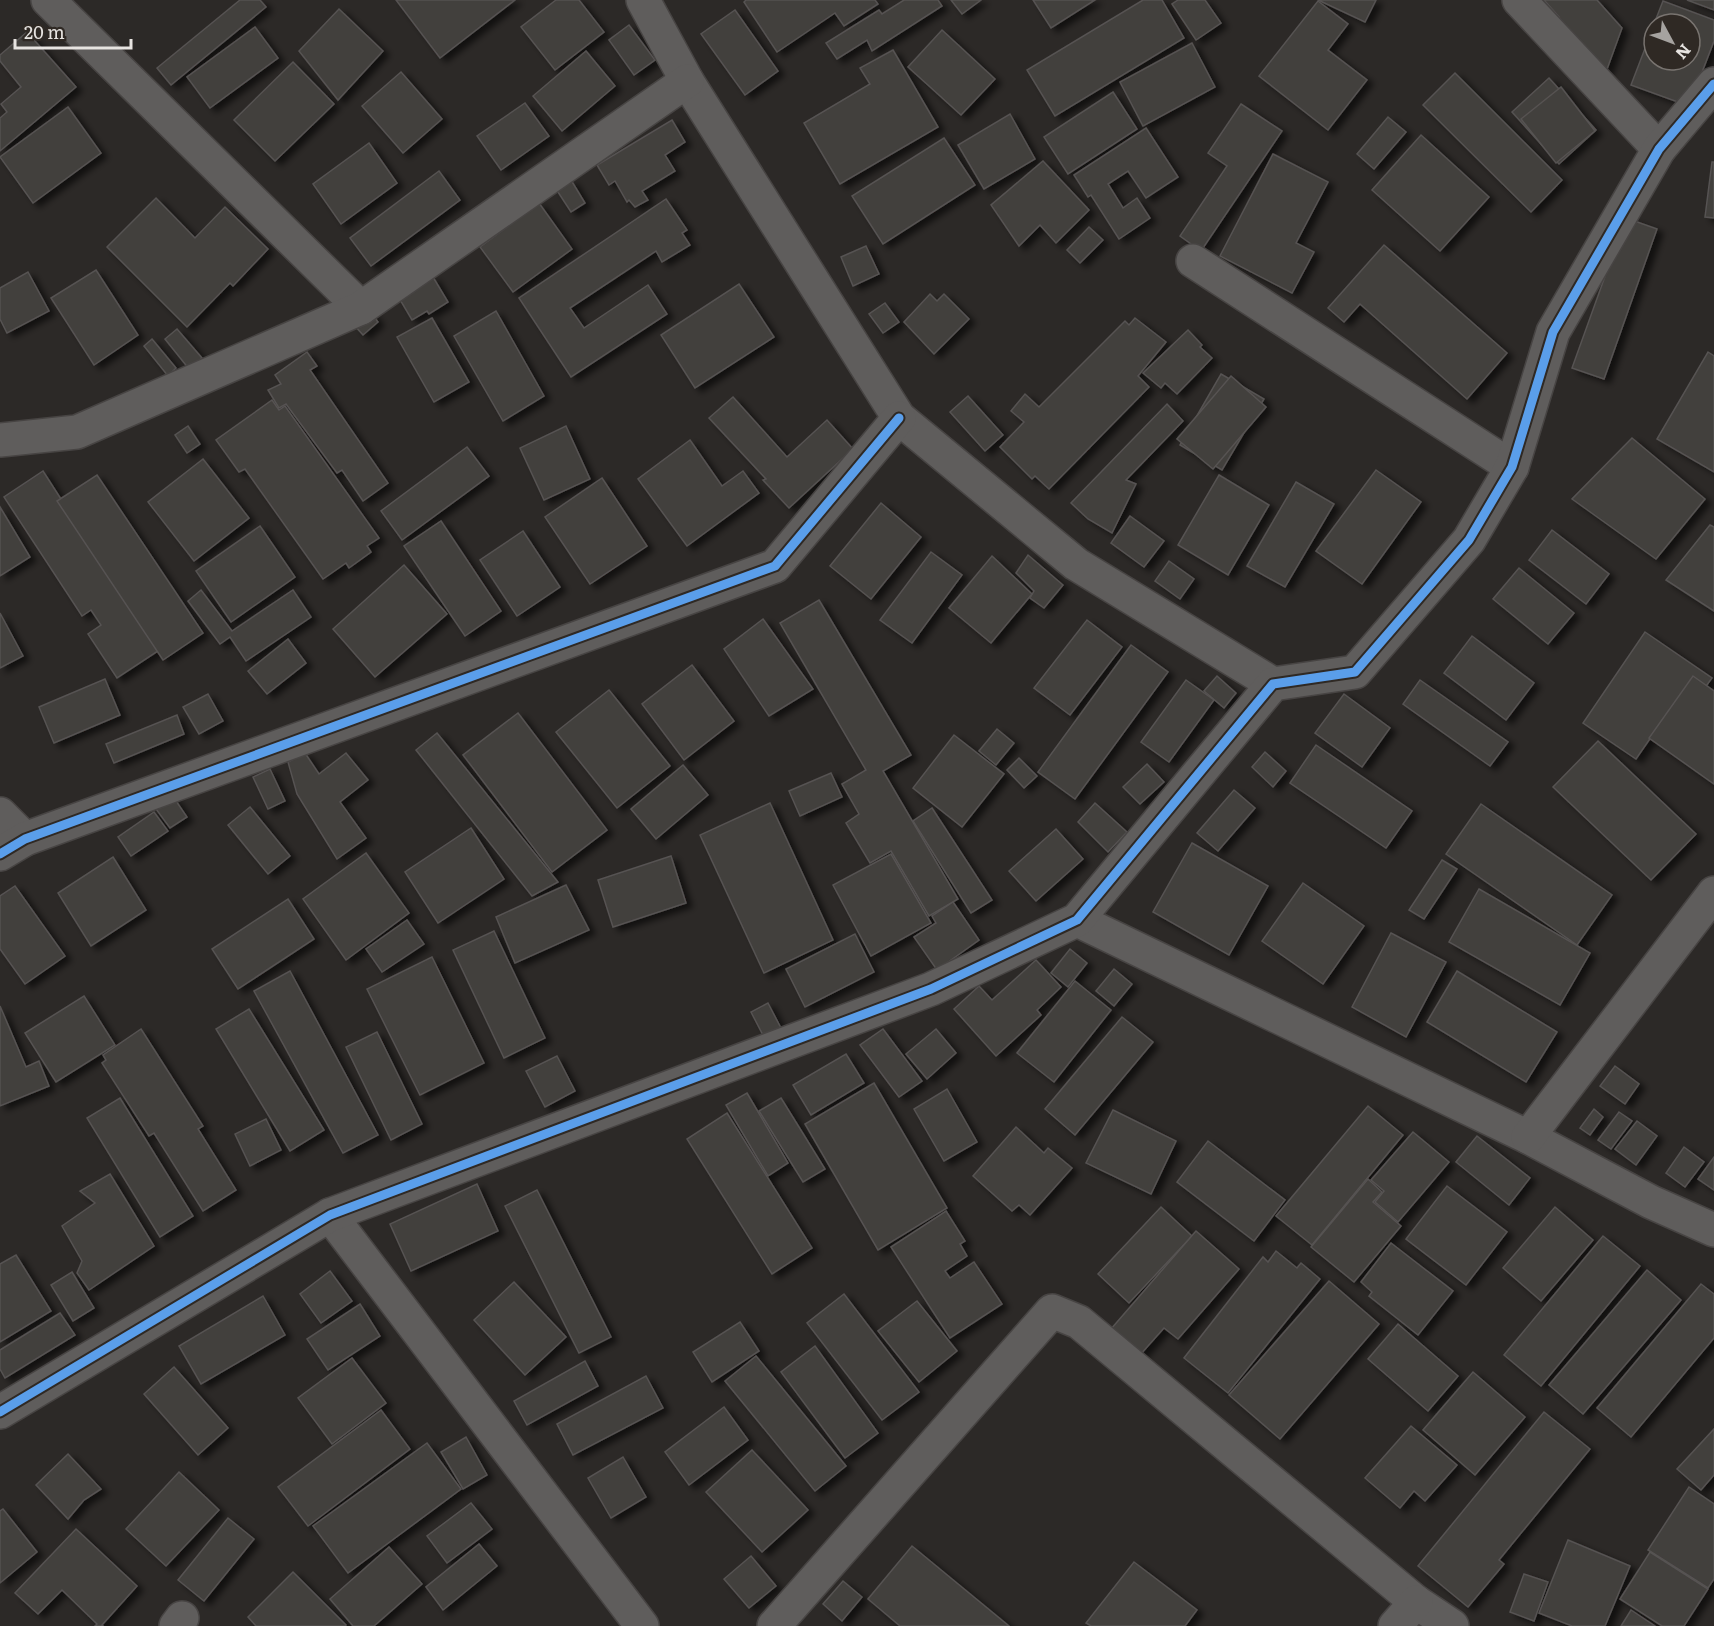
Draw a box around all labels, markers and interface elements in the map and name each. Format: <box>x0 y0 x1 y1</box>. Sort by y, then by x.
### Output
scale bar <box>15 12 130 50</box>
north arrow <box>1642 12 1702 72</box>
text: 20 m <box>24 18 65 45</box>
text: N <box>1671 40 1698 65</box>

